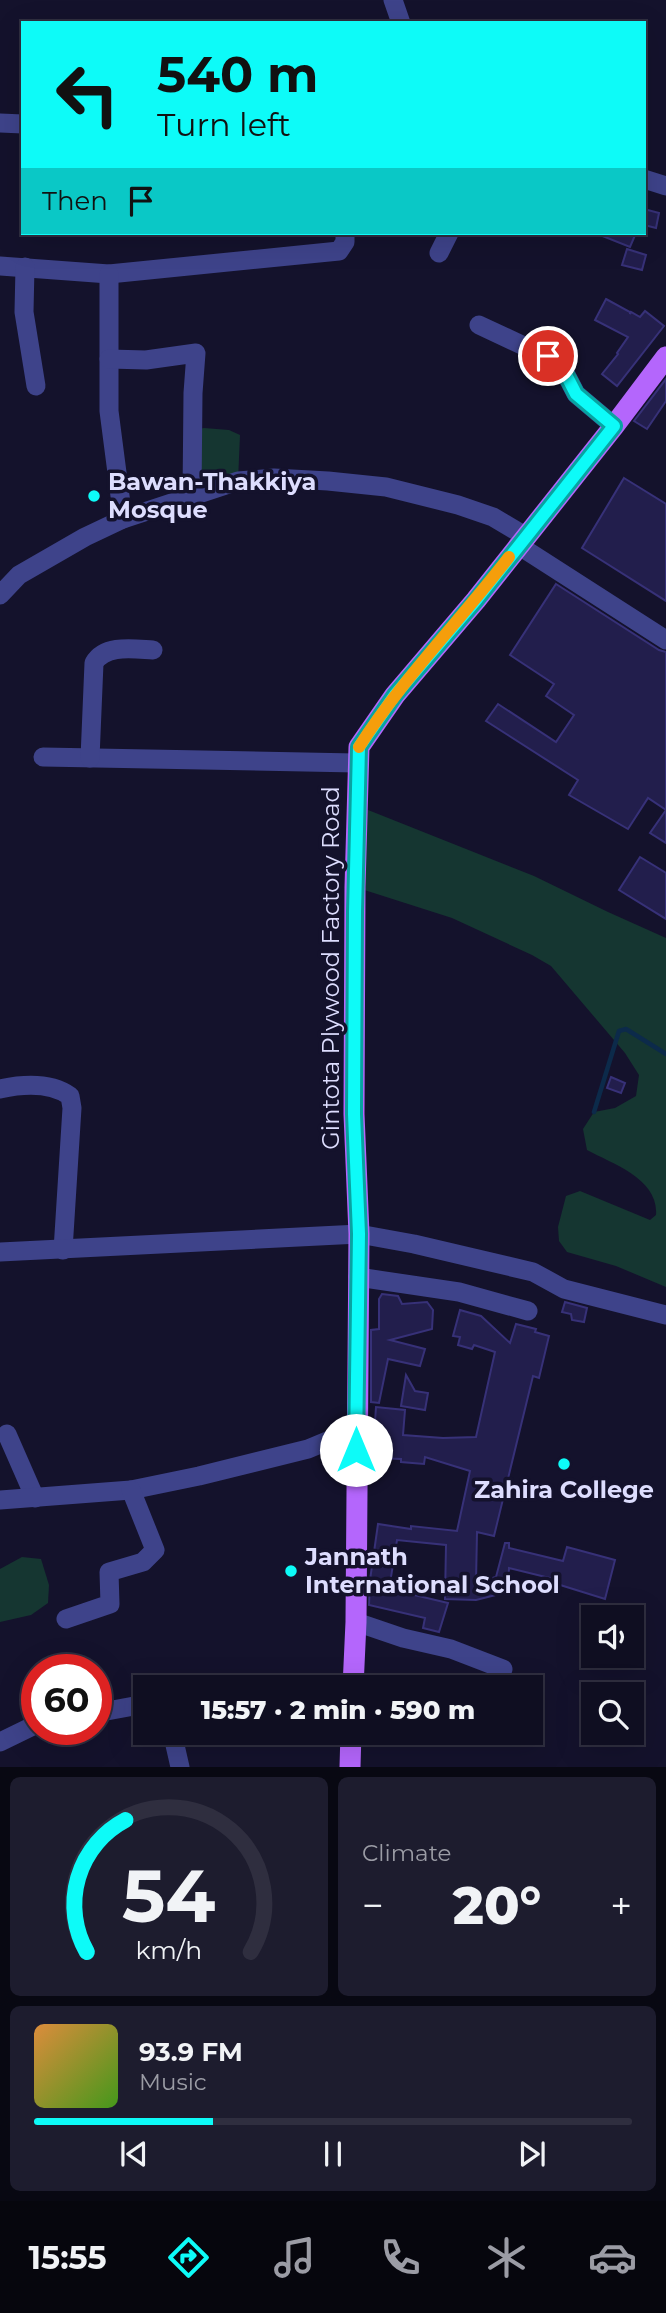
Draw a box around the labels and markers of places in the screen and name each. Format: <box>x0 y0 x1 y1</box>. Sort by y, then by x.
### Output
pin <box>518 326 578 386</box>
place label: Bawan-Thakkiya Mosque <box>108 467 316 524</box>
marker: Bawan-Thakkiya Mosque <box>86 488 102 504</box>
marker: Zahira College <box>556 1456 572 1472</box>
place label: Zahira College <box>474 1475 654 1504</box>
place label: Jannath International School <box>304 1542 560 1599</box>
marker: Jannath International School <box>283 1563 299 1579</box>

